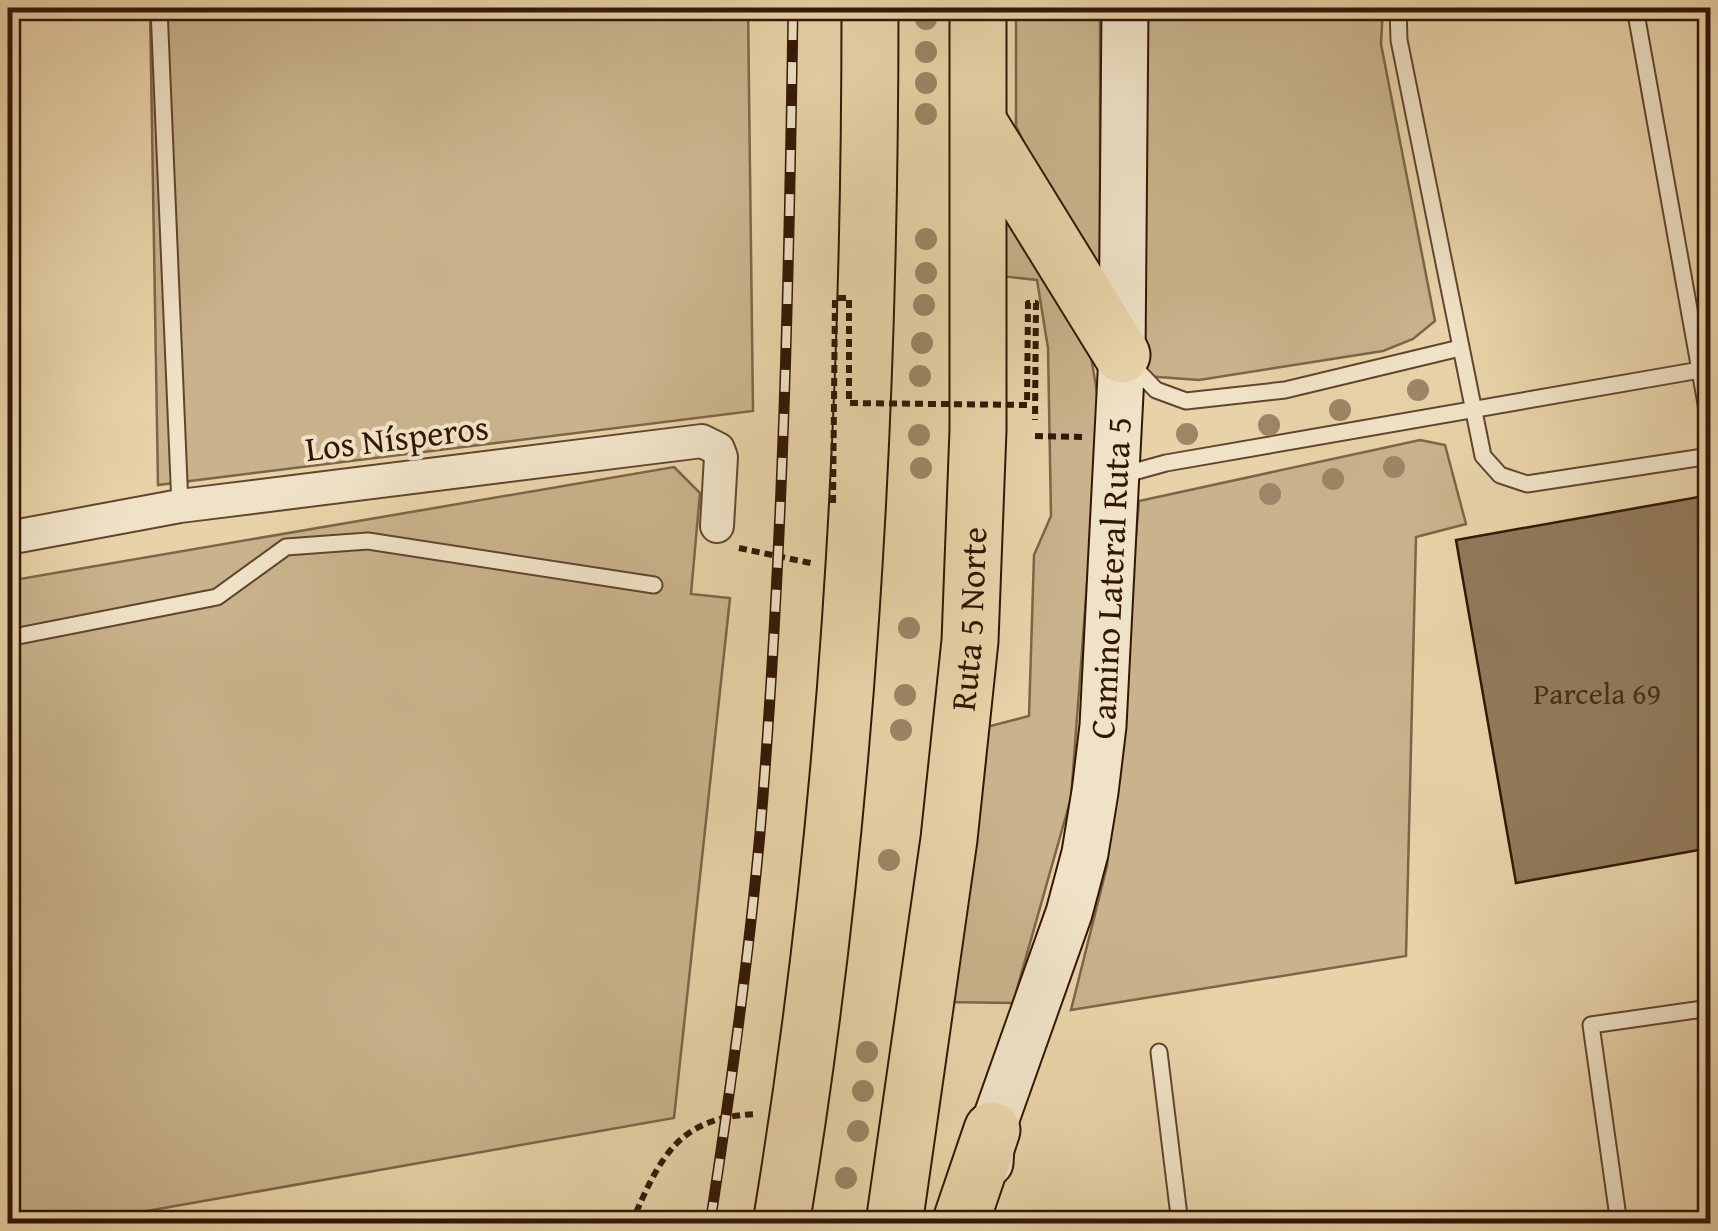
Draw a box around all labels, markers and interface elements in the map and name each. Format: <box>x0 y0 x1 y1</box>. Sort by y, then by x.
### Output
street label: Los Nísperos <box>302 401 491 474</box>
street label: Camino Lateral Ruta 5 <box>1076 416 1144 742</box>
street label: Ruta 5 Norte <box>937 526 999 713</box>
house number: Parcela 69 <box>1533 671 1661 715</box>

